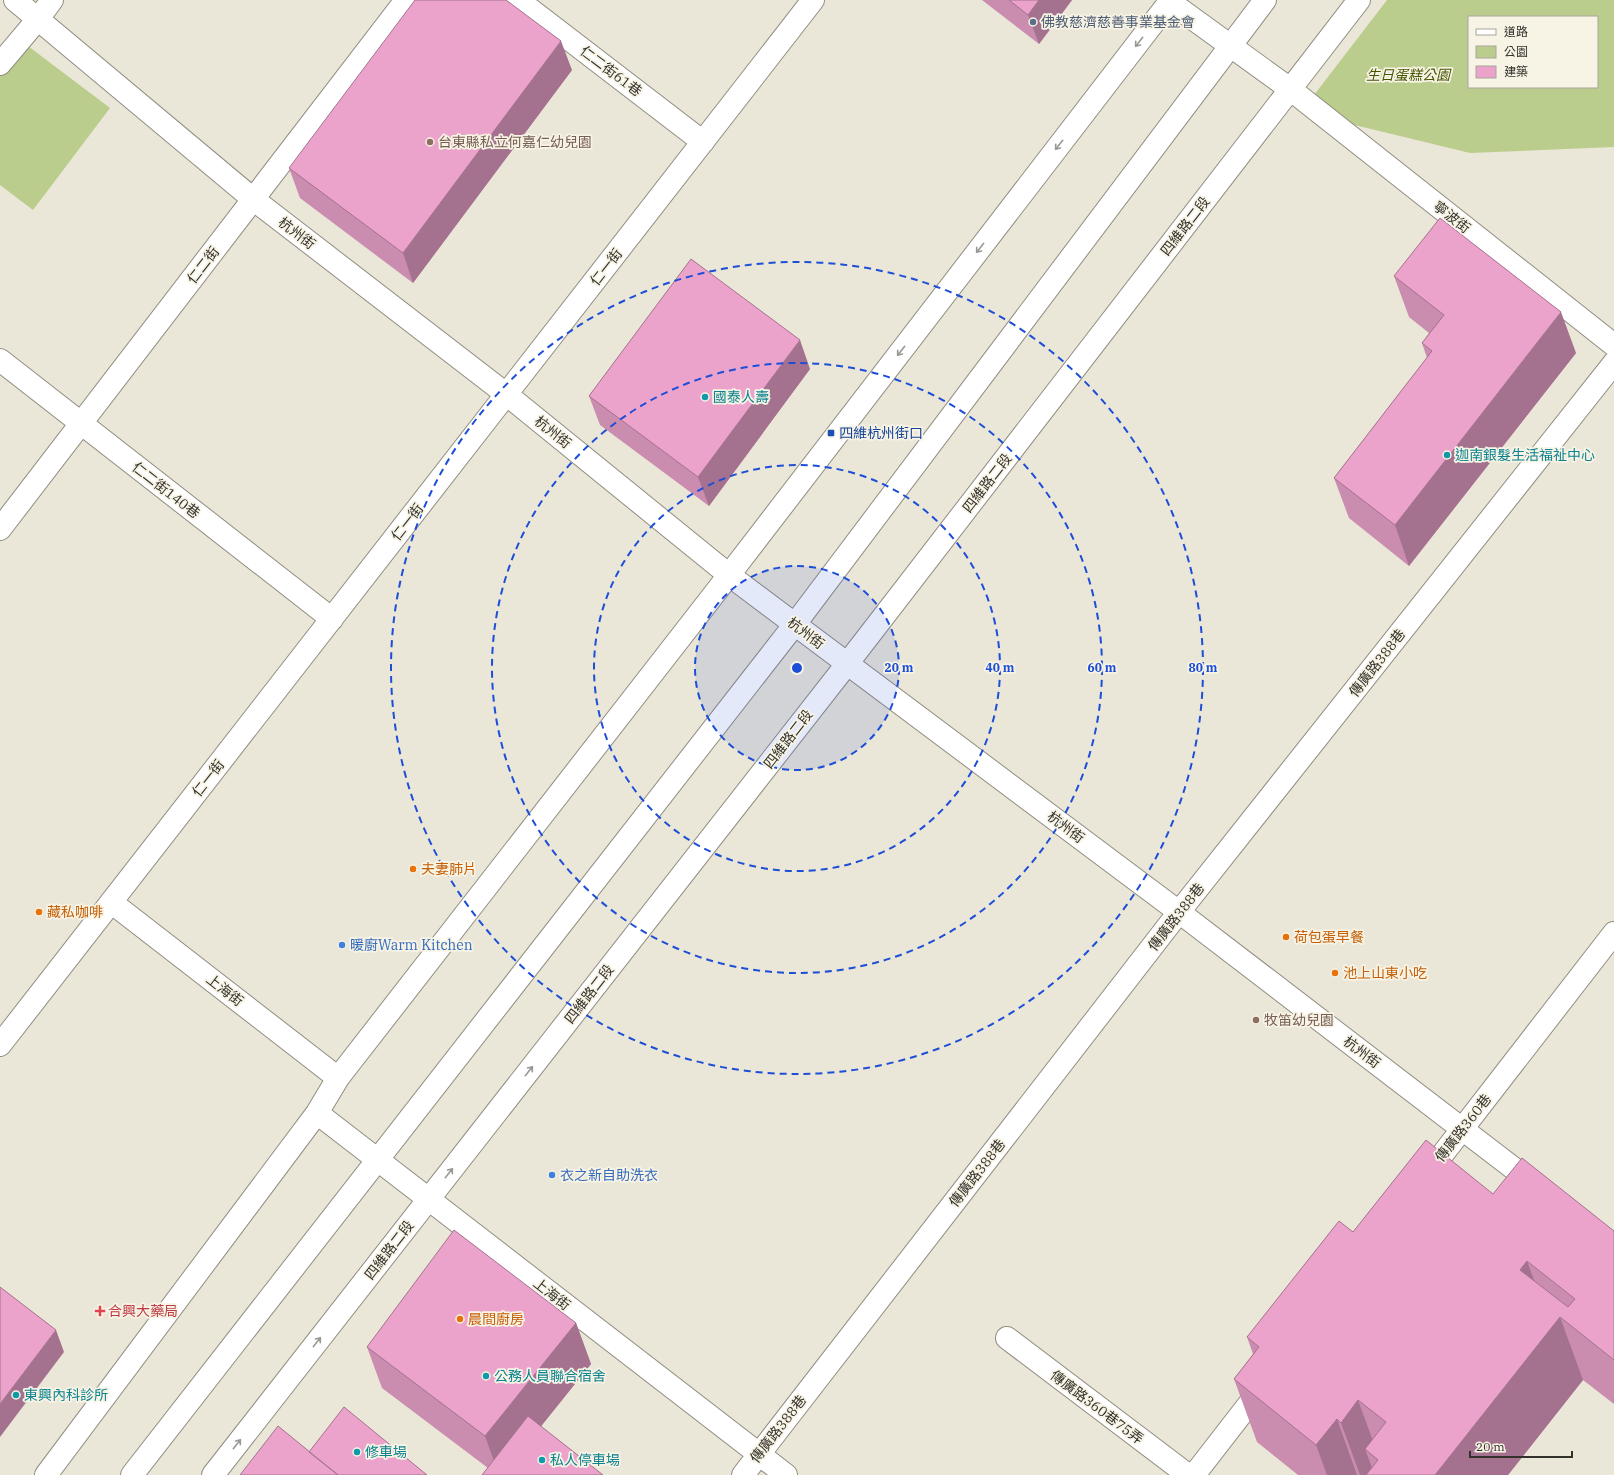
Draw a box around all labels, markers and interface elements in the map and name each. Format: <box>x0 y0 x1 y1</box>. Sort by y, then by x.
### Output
place label: 佛教慈濟慈善事業基金會 <box>1041 13 1195 31</box>
legend <box>1468 16 1598 88</box>
marker: 佛教慈濟慈善事業基金會 <box>1028 17 1038 27</box>
text: 道路 <box>1504 24 1528 39</box>
one-way arrow <box>1134 36 1143 47</box>
street label: 仁二街61巷 <box>577 42 645 100</box>
text: 公園 <box>1504 44 1528 59</box>
text: 建築 <box>1504 64 1528 79</box>
park label: 生日蛋糕公園 <box>1366 66 1452 84</box>
place label: 台東縣私立何嘉仁幼兒園 <box>438 133 592 151</box>
marker: 台東縣私立何嘉仁幼兒園 <box>425 137 435 147</box>
one-way arrow <box>1055 140 1064 151</box>
street label: 四維路二段 <box>1156 193 1214 259</box>
street label: 寧波街 <box>1430 197 1474 237</box>
street label: 杭州街 <box>275 213 319 253</box>
street label: 仁二街 <box>183 243 223 287</box>
one-way arrow <box>976 243 984 254</box>
street label: 仁一街 <box>586 245 626 289</box>
one-way arrow <box>897 346 905 357</box>
place label: 國泰人壽 <box>713 388 769 406</box>
marker: 國泰人壽 <box>700 392 710 402</box>
street label: 杭州街 <box>531 412 575 452</box>
place label: 四維杭州街口 <box>839 424 923 442</box>
marker: 四維杭州街口 <box>826 428 836 438</box>
place label: 迦南銀髮生活福祉中心 <box>1455 446 1595 464</box>
street label: 四維路二段 <box>958 450 1016 516</box>
marker: 迦南銀髮生活福祉中心 <box>1442 450 1452 460</box>
street label: 仁二街140巷 <box>128 458 204 522</box>
street label: 仁一街 <box>387 500 427 544</box>
street label: 杭州街 <box>784 613 828 653</box>
street label: 傳廣路388巷 <box>1345 625 1409 701</box>
text: 20 m <box>885 660 914 675</box>
text: 40 m <box>986 660 1015 675</box>
text: 60 m <box>1088 660 1117 675</box>
text: 80 m <box>1189 660 1218 675</box>
centre of rings <box>790 661 804 675</box>
street label: 四維路二段 <box>759 706 817 772</box>
street label: 仁一街 <box>188 756 228 800</box>
street label: 杭州街 <box>1044 807 1088 847</box>
place label: 夫妻肺片 <box>421 860 477 878</box>
marker: 夫妻肺片 <box>408 864 418 874</box>
street label: 傳廣路388巷 <box>1144 879 1208 955</box>
place label: 藏私咖啡 <box>47 903 103 921</box>
marker: 藏私咖啡 <box>34 907 44 917</box>
place label: 荷包蛋早餐 <box>1294 928 1364 946</box>
marker: 荷包蛋早餐 <box>1281 932 1291 942</box>
place label: 暖廚Warm Kitchen <box>350 936 473 954</box>
marker: 暖廚Warm Kitchen <box>337 940 347 950</box>
street label: 四維路二段 <box>560 961 618 1027</box>
place label: 池上山東小吃 <box>1343 964 1427 982</box>
marker: 池上山東小吃 <box>1330 968 1340 978</box>
street label: 上海街 <box>203 970 247 1010</box>
place label: 牧笛幼兒園 <box>1264 1011 1334 1029</box>
marker: 牧笛幼兒園 <box>1251 1015 1261 1025</box>
street label: 杭州街 <box>1340 1032 1384 1072</box>
one-way arrow <box>525 1065 534 1076</box>
street label: 傳廣路360巷 <box>1431 1090 1495 1166</box>
street label: 傳廣路388巷 <box>945 1135 1009 1211</box>
place label: 衣之新自助洗衣 <box>560 1166 658 1184</box>
one-way arrow <box>445 1168 454 1179</box>
marker: 衣之新自助洗衣 <box>547 1170 557 1180</box>
street label: 四維路二段 <box>360 1217 418 1283</box>
street label: 上海街 <box>530 1274 574 1314</box>
place label: 合興大藥局 <box>108 1302 178 1320</box>
marker: 合興大藥局 <box>95 1306 105 1316</box>
place label: 晨間廚房 <box>468 1310 524 1328</box>
marker: 晨間廚房 <box>455 1314 465 1324</box>
one-way arrow <box>313 1336 322 1347</box>
street label: 傳廣路360巷75弄 <box>1047 1366 1147 1448</box>
place label: 公務人員聯合宿舍 <box>494 1367 606 1385</box>
marker: 公務人員聯合宿舍 <box>481 1371 491 1381</box>
place label: 東興內科診所 <box>24 1386 108 1404</box>
marker: 東興內科診所 <box>11 1390 21 1400</box>
street label: 傳廣路388巷 <box>746 1391 810 1467</box>
scale bar <box>1470 1433 1572 1459</box>
one-way arrow <box>233 1439 242 1450</box>
text: 20 m <box>1476 1439 1505 1454</box>
place label: 修車場 <box>365 1443 407 1461</box>
marker: 修車場 <box>352 1447 362 1457</box>
place label: 私人停車場 <box>550 1451 620 1469</box>
marker: 私人停車場 <box>537 1455 547 1465</box>

